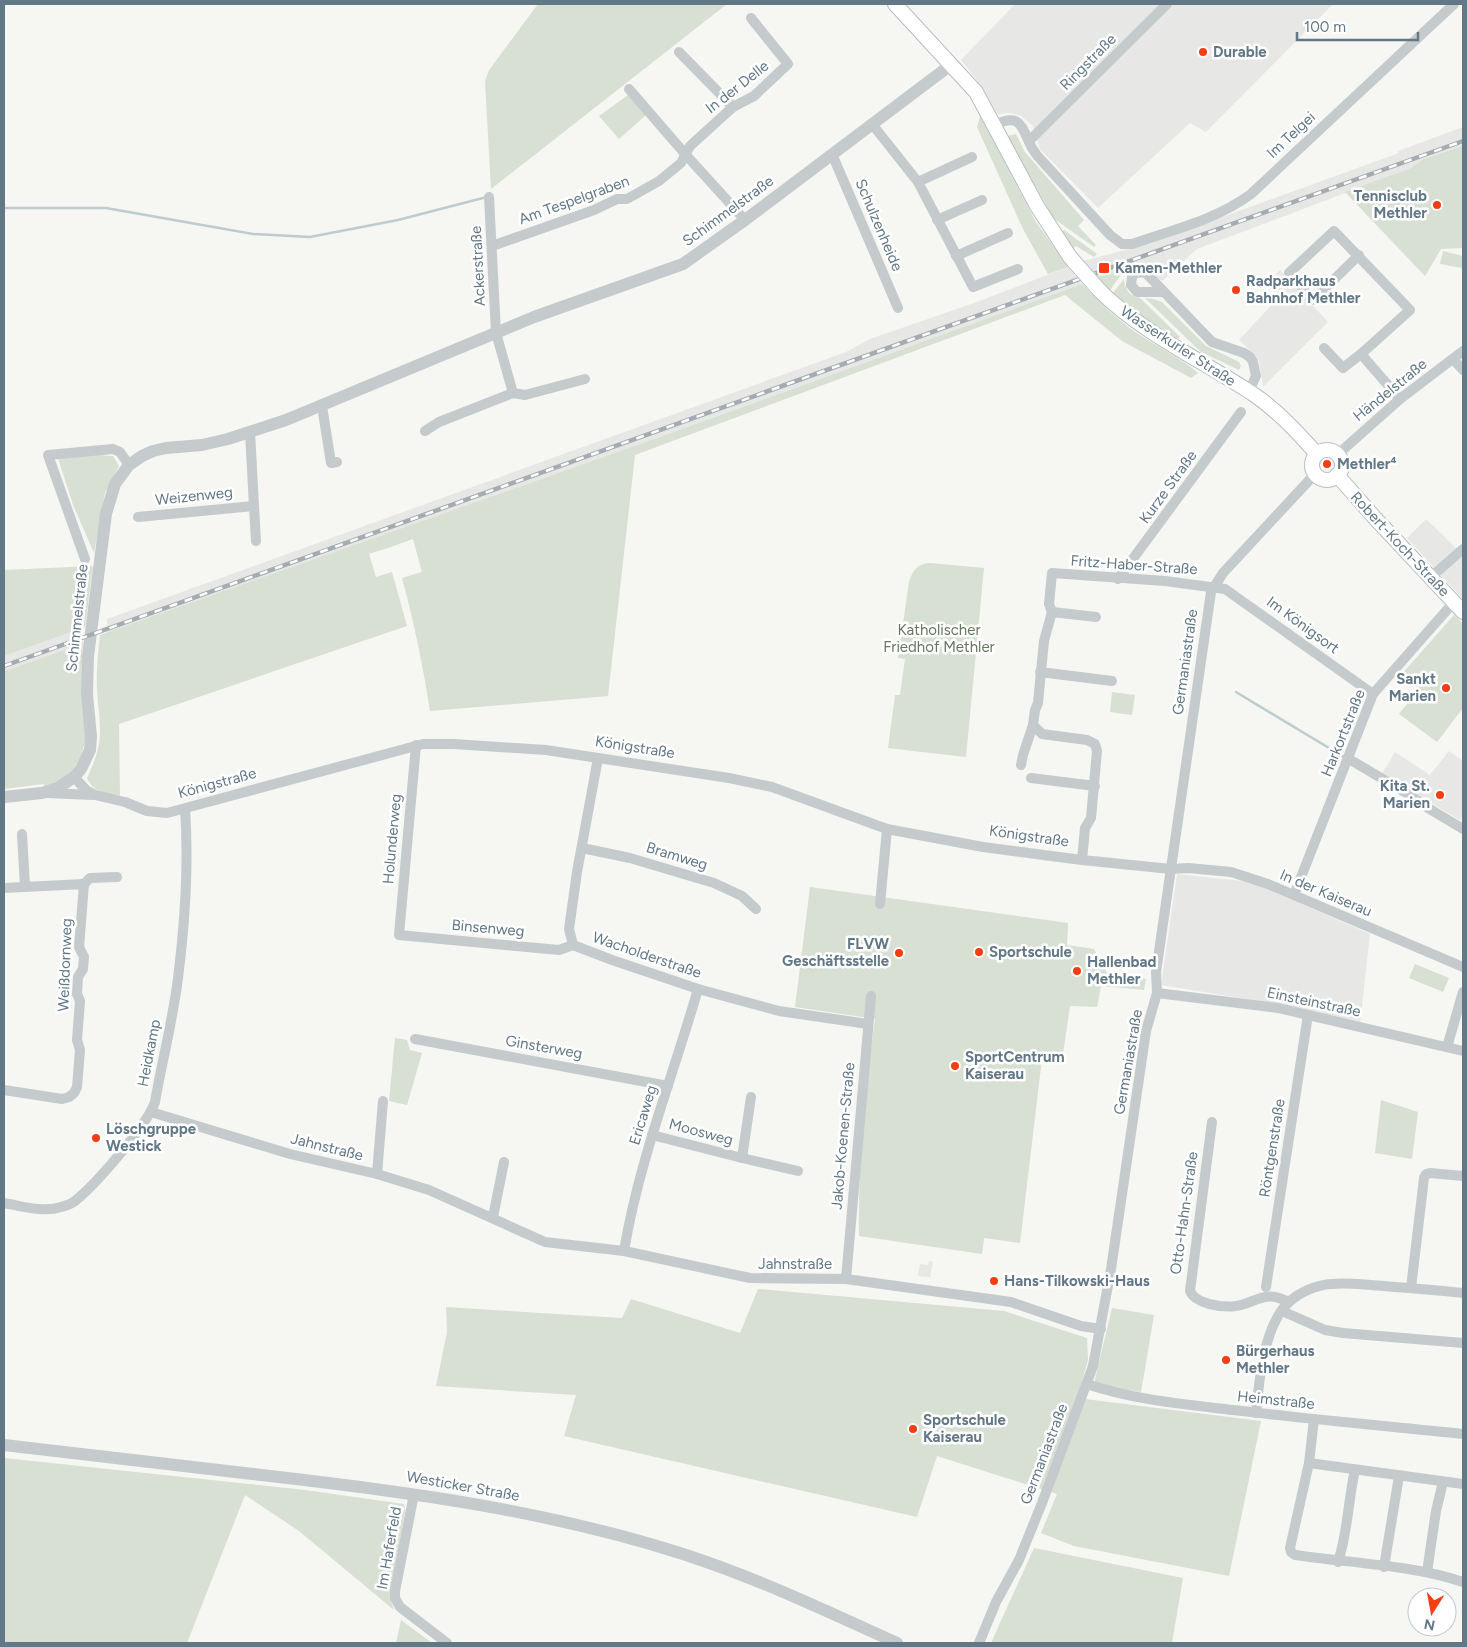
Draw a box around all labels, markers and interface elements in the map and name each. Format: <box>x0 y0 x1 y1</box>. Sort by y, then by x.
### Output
scale bar <box>1297 10 1418 42</box>
text: 100 m <box>1304 18 1346 36</box>
street label: Ringstraße <box>1056 30 1120 94</box>
place label: Durable <box>1213 43 1267 61</box>
marker: Durable <box>1197 46 1209 58</box>
street label: In der Delle <box>702 57 772 117</box>
street label: Im Telgei <box>1263 108 1319 162</box>
street label: Am Tespelgraben <box>516 172 632 228</box>
street label: Schimmelstraße <box>679 172 777 250</box>
street label: Schulzenheide <box>852 176 906 274</box>
place label: Tennisclub Methler <box>1354 187 1427 222</box>
marker: Tennisclub Methler <box>1431 199 1443 211</box>
street label: Ackerstraße <box>467 225 489 307</box>
place label: Kamen-Methler <box>1115 259 1222 277</box>
marker: Kamen-Methler <box>1097 261 1111 275</box>
place label: Radparkhaus Bahnhof Methler <box>1246 272 1361 307</box>
marker: Radparkhaus Bahnhof Methler <box>1230 284 1242 296</box>
street label: Wasserkurler Straße <box>1117 302 1239 390</box>
street label: Händelstraße <box>1350 355 1430 425</box>
street label: Kurze Straße <box>1135 447 1201 527</box>
place label: Methler⁴ <box>1337 455 1396 473</box>
marker: Methler⁴ <box>1321 458 1333 470</box>
street label: Weizenweg <box>154 483 234 509</box>
street label: Robert-Koch-Straße <box>1347 488 1453 600</box>
street label: Fritz-Haber-Straße <box>1070 552 1198 578</box>
street label: Schimmelstraße <box>62 563 92 673</box>
street label: Im Königsort <box>1263 593 1343 658</box>
street label: Germaniastraße <box>1169 608 1201 716</box>
park label: Katholischer Friedhof Methler <box>883 621 995 656</box>
place label: Sankt Marien <box>1389 670 1436 705</box>
marker: Sankt Marien <box>1440 682 1452 694</box>
street label: Harkortstraße <box>1317 687 1369 779</box>
street label: Königstraße <box>594 732 676 762</box>
street label: Königstraße <box>176 764 258 802</box>
place label: Kita St. Marien <box>1380 777 1430 812</box>
marker: Kita St. Marien <box>1434 789 1446 801</box>
street label: Holunderweg <box>379 793 405 885</box>
street label: Königstraße <box>988 821 1070 851</box>
street label: Bramweg <box>644 838 710 874</box>
street label: In der Kaiserau <box>1277 866 1375 920</box>
street label: Binsenweg <box>451 916 525 940</box>
street label: Weißdornweg <box>54 918 76 1012</box>
street label: Wacholderstraße <box>590 928 704 982</box>
place label: FLVW Geschäftsstelle <box>782 935 890 970</box>
place label: Sportschule <box>989 943 1072 961</box>
marker: Sportschule <box>973 946 985 958</box>
marker: FLVW Geschäftsstelle <box>893 947 905 959</box>
place label: Hallenbad Methler <box>1087 953 1156 988</box>
marker: Hallenbad Methler <box>1071 965 1083 977</box>
street label: Einsteinstraße <box>1265 983 1363 1021</box>
street label: Germaniastraße <box>1110 1008 1146 1116</box>
street label: Heidkamp <box>134 1018 164 1088</box>
street label: Ginsterweg <box>504 1031 584 1063</box>
place label: SportCentrum Kaiserau <box>965 1048 1065 1083</box>
marker: SportCentrum Kaiserau <box>949 1060 961 1072</box>
street label: Jakob-Koenen-Straße <box>828 1062 858 1210</box>
street label: Ericaweg <box>625 1083 661 1147</box>
street label: Röntgenstraße <box>1255 1097 1289 1199</box>
street label: Moosweg <box>667 1115 735 1149</box>
place label: Löschgruppe Westick <box>106 1120 197 1155</box>
street label: Jahnstraße <box>289 1129 365 1165</box>
marker: Löschgruppe Westick <box>90 1132 102 1144</box>
street label: Otto-Hahn-Straße <box>1166 1150 1202 1276</box>
street label: Jahnstraße <box>758 1255 832 1273</box>
place label: Hans-Tilkowski-Haus <box>1004 1272 1150 1290</box>
marker: Hans-Tilkowski-Haus <box>988 1275 1000 1287</box>
place label: Bürgerhaus Methler <box>1236 1342 1314 1377</box>
marker: Bürgerhaus Methler <box>1220 1354 1232 1366</box>
street label: Heimstraße <box>1236 1387 1316 1413</box>
street label: Germaniastraße <box>1016 1401 1072 1507</box>
place label: Sportschule Kaiserau <box>923 1411 1006 1446</box>
marker: Sportschule Kaiserau <box>907 1423 919 1435</box>
street label: Westicker Straße <box>405 1467 521 1505</box>
street label: Im Haferfeld <box>373 1505 405 1591</box>
north arrow <box>1407 1587 1457 1637</box>
text: N <box>1423 1615 1437 1634</box>

